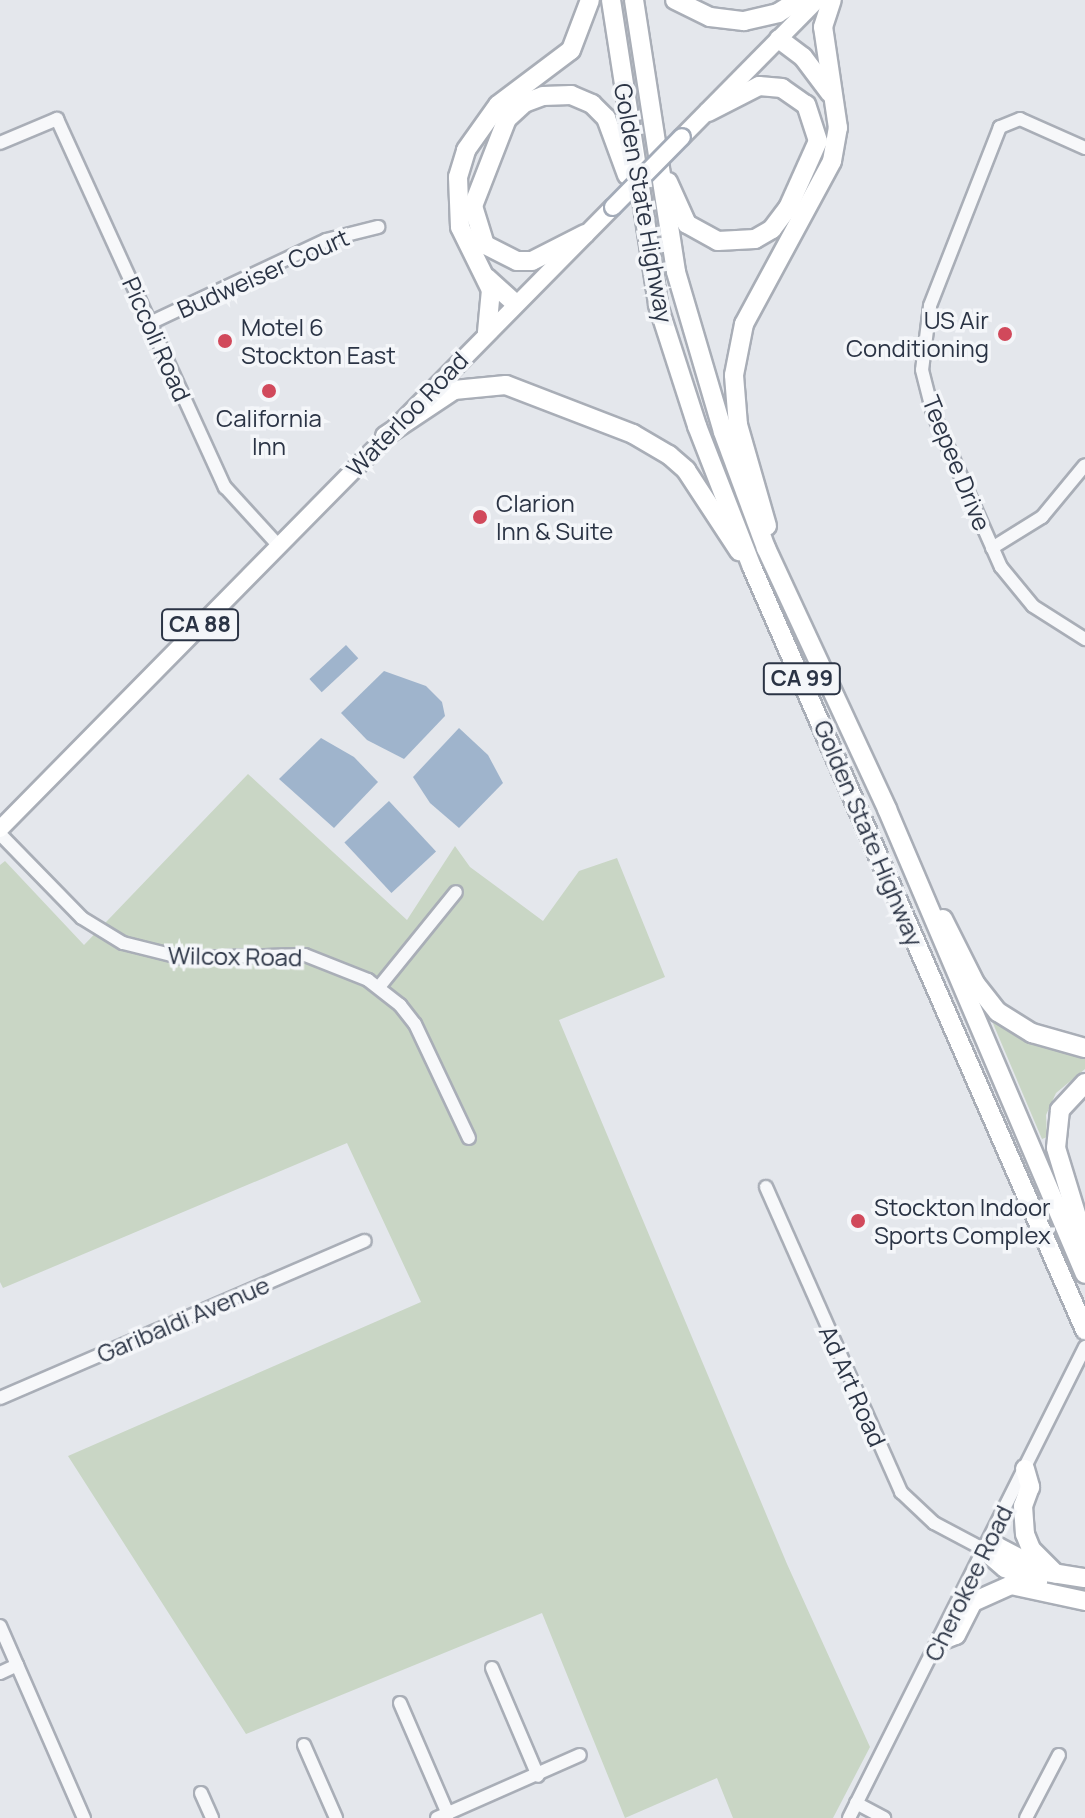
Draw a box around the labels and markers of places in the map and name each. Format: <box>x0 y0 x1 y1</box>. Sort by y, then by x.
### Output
place label: US Air Conditioning <box>846 306 989 362</box>
place label: Motel 6 Stockton East <box>241 313 396 369</box>
marker: US Air Conditioning <box>996 325 1014 343</box>
marker: Motel 6 Stockton East <box>216 332 234 350</box>
marker: California Inn <box>260 382 278 400</box>
place label: California Inn <box>216 404 322 460</box>
place label: Clarion Inn & Suite <box>496 489 613 545</box>
marker: Clarion Inn & Suite <box>471 508 489 526</box>
place label: Stockton Indoor Sports Complex <box>874 1193 1051 1249</box>
marker: Stockton Indoor Sports Complex <box>849 1212 867 1230</box>

